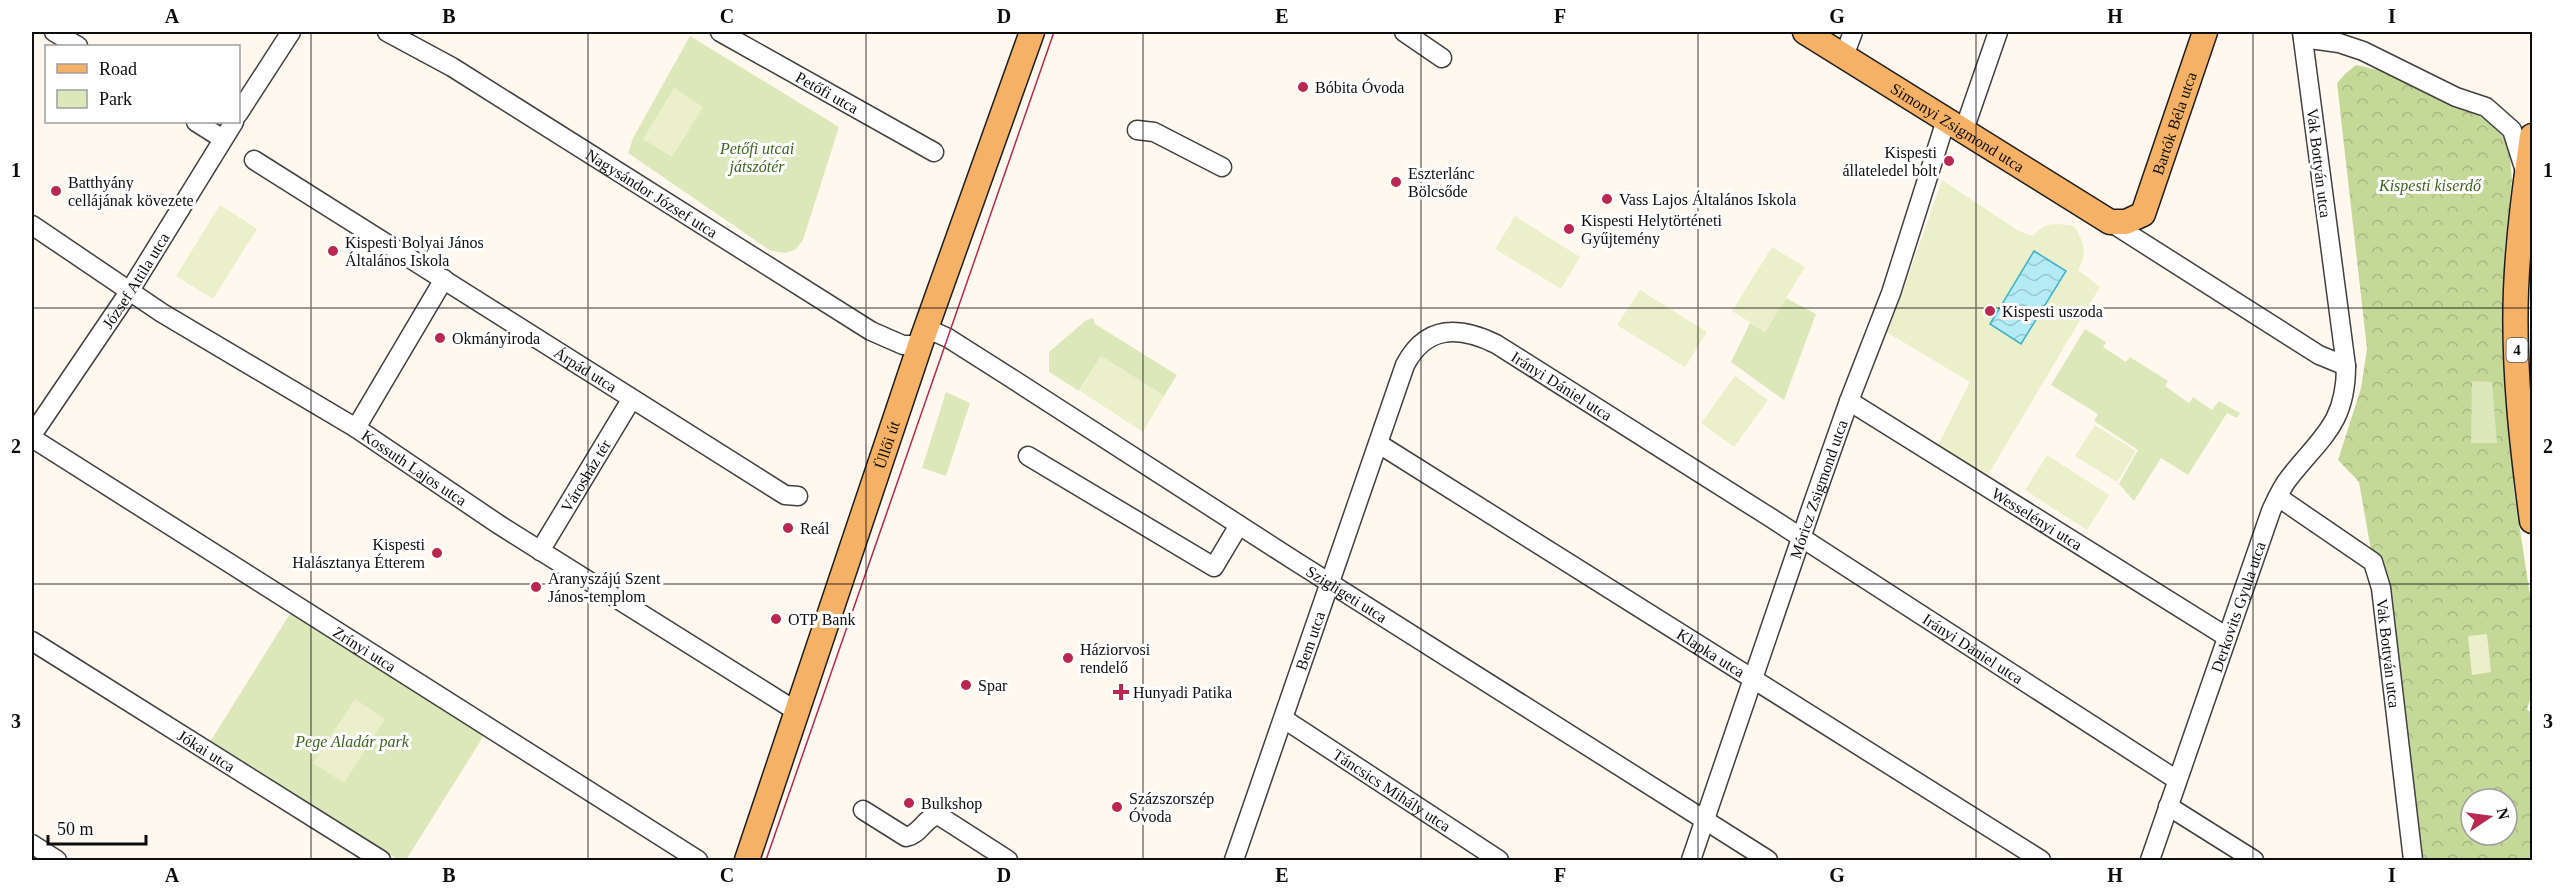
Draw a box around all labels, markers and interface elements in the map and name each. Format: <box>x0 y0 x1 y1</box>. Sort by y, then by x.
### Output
text: A <box>165 5 180 27</box>
text: B <box>442 5 456 27</box>
text: C <box>720 5 734 27</box>
text: D <box>997 5 1011 27</box>
text: E <box>1275 5 1289 27</box>
text: F <box>1554 5 1566 27</box>
text: G <box>1829 5 1845 27</box>
text: H <box>2107 5 2123 27</box>
text: I <box>2388 5 2396 27</box>
legend <box>45 45 240 123</box>
text: Road <box>99 59 137 79</box>
street label: Petőfi utca <box>793 68 861 116</box>
street label: Bartók Béla utca <box>2149 70 2199 177</box>
place label: Bóbita Óvoda <box>1315 78 1404 96</box>
street label: Simonyi Zsigmond utca <box>1888 79 2028 175</box>
marker: Bóbita Óvoda <box>1296 80 1310 94</box>
text: Park <box>99 89 132 109</box>
street label: Vak Bottyán utca <box>2303 107 2334 219</box>
park label: Petőfi utcai játszótér <box>719 140 794 176</box>
place label: Kispesti állateledel bolt <box>1842 144 1938 179</box>
street label: Nagysándor József utca <box>583 145 721 241</box>
marker: Kispesti állateledel bolt <box>1942 154 1956 168</box>
text: 1 <box>11 159 21 181</box>
text: 1 <box>2543 159 2553 181</box>
place label: Eszterlánc Bölcsőde <box>1408 165 1475 200</box>
place label: Batthyány cellájának kövezete <box>68 174 194 210</box>
marker: Eszterlánc Bölcsőde <box>1389 175 1403 189</box>
park label: Kispesti kiserdő <box>2378 177 2482 195</box>
marker: Batthyány cellájának kövezete <box>49 184 63 198</box>
place label: Vass Lajos Általános Iskola <box>1619 190 1796 209</box>
marker: Vass Lajos Általános Iskola <box>1600 192 1614 206</box>
place label: Kispesti Helytörténeti Gyűjtemény <box>1581 212 1722 248</box>
marker: Kispesti Helytörténeti Gyűjtemény <box>1562 222 1576 236</box>
street label: József Attila utca <box>98 229 172 331</box>
place label: Kispesti Bolyai János Általános Iskola <box>345 234 484 269</box>
marker: Kispesti Bolyai János Általános Iskola <box>326 244 340 258</box>
place label: Kispesti uszoda <box>2002 303 2103 321</box>
marker: Kispesti uszoda <box>1983 304 1997 318</box>
place label: Okmányiroda <box>452 330 540 348</box>
marker: Okmányiroda <box>433 331 447 345</box>
road number: 4 <box>2506 338 2528 362</box>
street label: Árpád utca <box>551 342 620 395</box>
street label: Irányi Dániel utca <box>1508 348 1615 424</box>
street label: Üllői út <box>871 418 903 471</box>
street label: Móricz Zsigmond utca <box>1786 418 1850 561</box>
street label: Kossuth Lajos utca <box>359 426 470 509</box>
text: 2 <box>11 435 21 457</box>
text: 2 <box>2543 435 2553 457</box>
street label: Városház tér <box>557 436 614 515</box>
street label: Wesselényi utca <box>1989 484 2086 553</box>
place label: Reál <box>800 520 830 537</box>
marker: Reál <box>781 521 795 535</box>
place label: Kispesti Halásztanya Étterem <box>292 536 426 572</box>
street label: Derkovits Gyula utca <box>2207 539 2268 674</box>
marker: Kispesti Halásztanya Étterem <box>430 546 444 560</box>
street label: Szigligeti utca <box>1303 562 1390 626</box>
place label: Aranyszájú Szent János-templom <box>548 570 661 606</box>
marker: Aranyszájú Szent János-templom <box>529 580 543 594</box>
street label: Vak Bottyán utca <box>2374 597 2404 709</box>
street label: Bem utca <box>1292 609 1328 672</box>
street label: Irányi Dániel utca <box>1920 610 2026 687</box>
place label: OTP Bank <box>788 611 855 628</box>
marker: OTP Bank <box>769 612 783 626</box>
street label: Zrínyi utca <box>330 623 399 675</box>
street label: Klapka utca <box>1674 625 1748 680</box>
place label: Háziorvosi rendelő <box>1080 641 1151 676</box>
marker: Háziorvosi rendelő <box>1061 651 1075 665</box>
place label: Spar <box>978 677 1008 695</box>
marker: Spar <box>959 678 973 692</box>
place label: Hunyadi Patika <box>1133 684 1232 702</box>
marker: Hunyadi Patika <box>1114 685 1128 699</box>
text: 3 <box>11 710 21 732</box>
text: 3 <box>2543 710 2553 732</box>
street label: Jókai utca <box>175 726 238 775</box>
park label: Pege Aladár park <box>294 733 410 751</box>
street label: Táncsics Mihály utca <box>1330 745 1454 834</box>
north arrow <box>2459 787 2519 847</box>
place label: Százszorszép Óvoda <box>1129 790 1214 825</box>
place label: Bulkshop <box>921 795 982 813</box>
marker: Bulkshop <box>902 796 916 810</box>
marker: Százszorszép Óvoda <box>1110 800 1124 814</box>
text: N <box>2494 806 2513 822</box>
scale bar <box>48 808 146 846</box>
text: 50 m <box>57 819 94 839</box>
text: A <box>165 864 180 886</box>
text: B <box>442 864 456 886</box>
text: C <box>720 864 734 886</box>
text: D <box>997 864 1011 886</box>
text: E <box>1275 864 1289 886</box>
text: F <box>1554 864 1566 886</box>
text: G <box>1829 864 1845 886</box>
text: H <box>2107 864 2123 886</box>
text: I <box>2388 864 2396 886</box>

